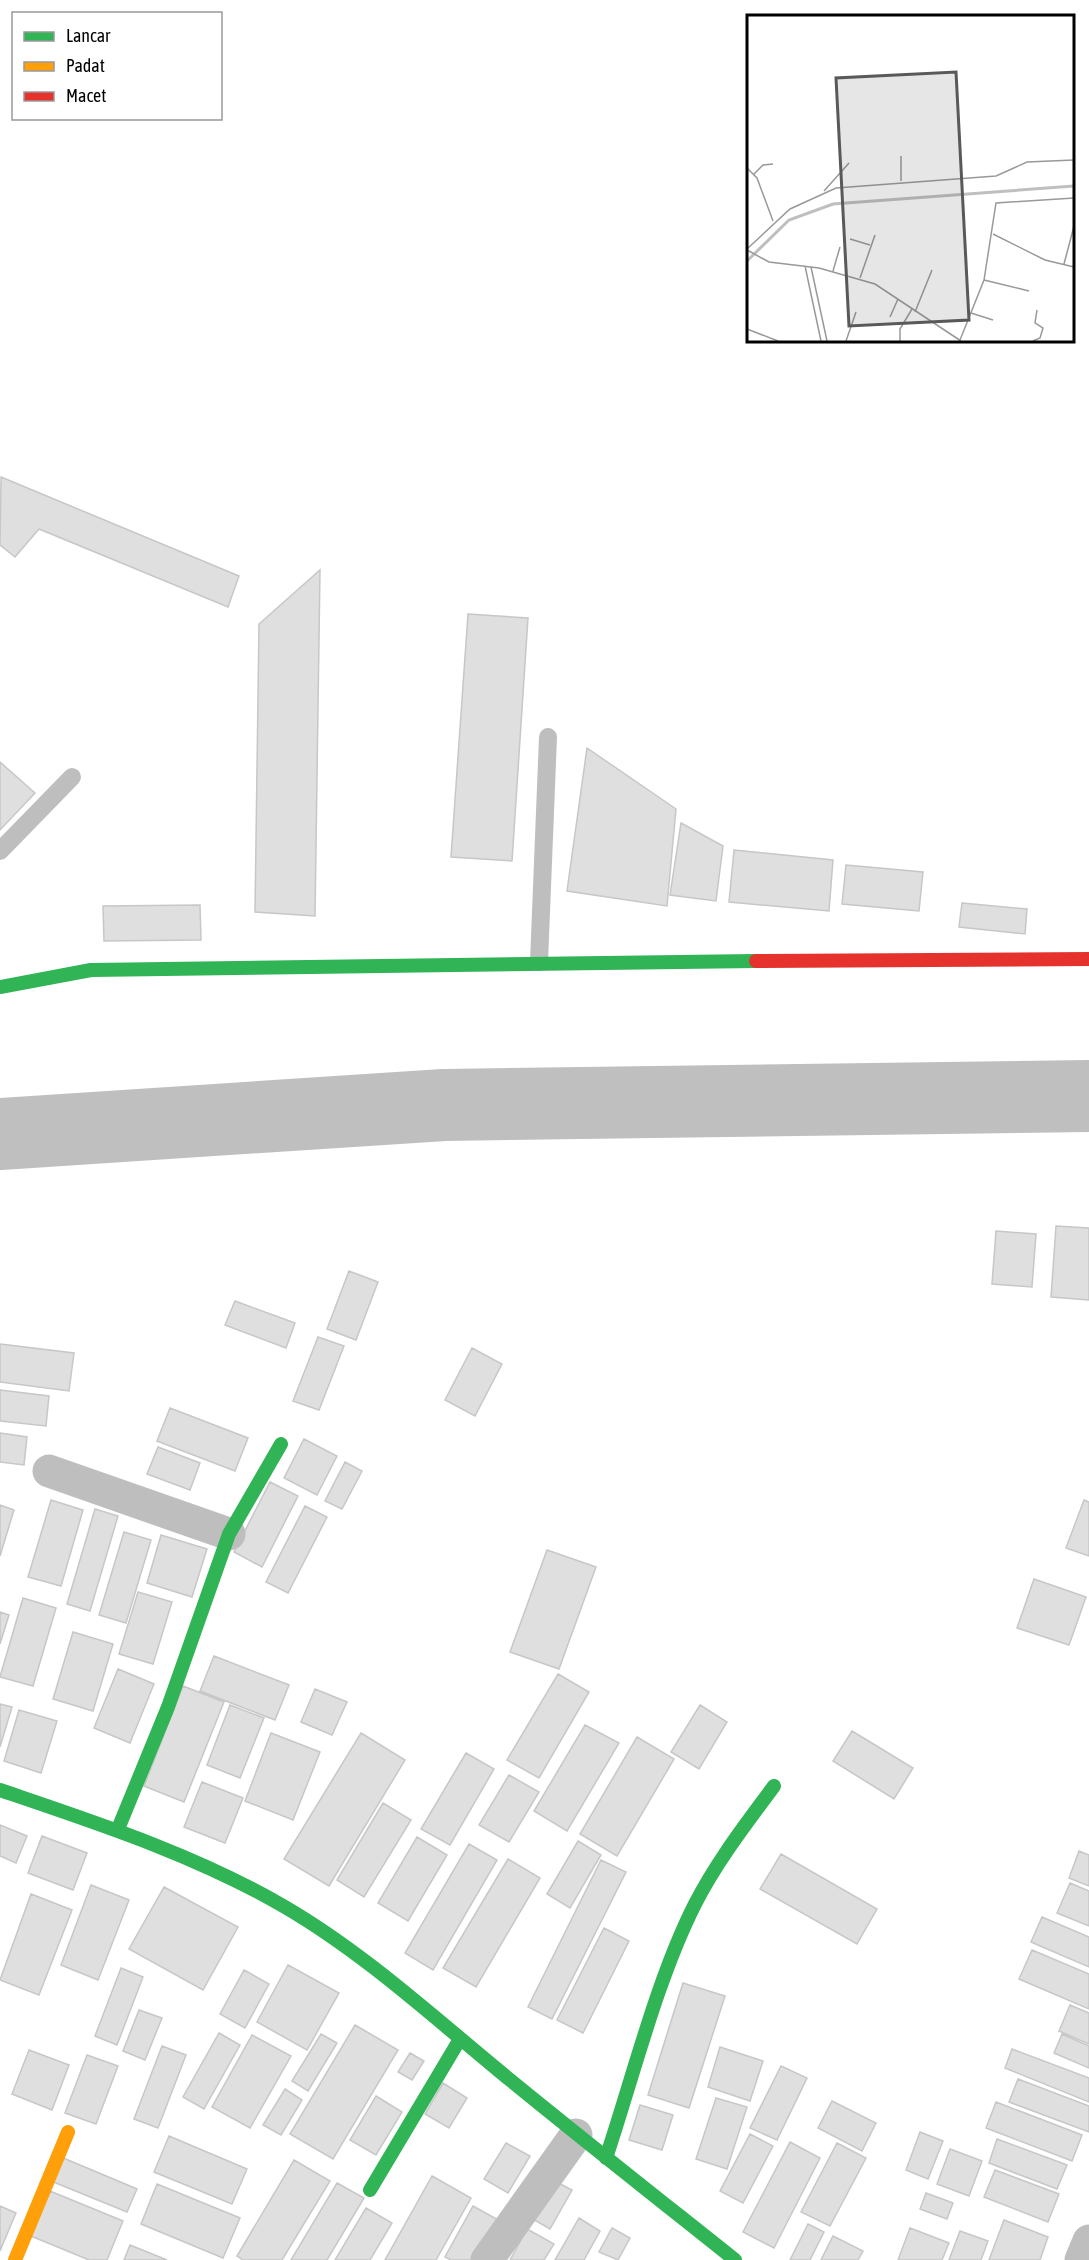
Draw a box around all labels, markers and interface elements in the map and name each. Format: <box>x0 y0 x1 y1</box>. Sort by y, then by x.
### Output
legend <box>12 12 222 120</box>
inset map <box>747 15 1074 342</box>
text: Lancar <box>66 25 111 46</box>
text: Padat <box>66 55 105 76</box>
text: Macet <box>66 85 106 106</box>

